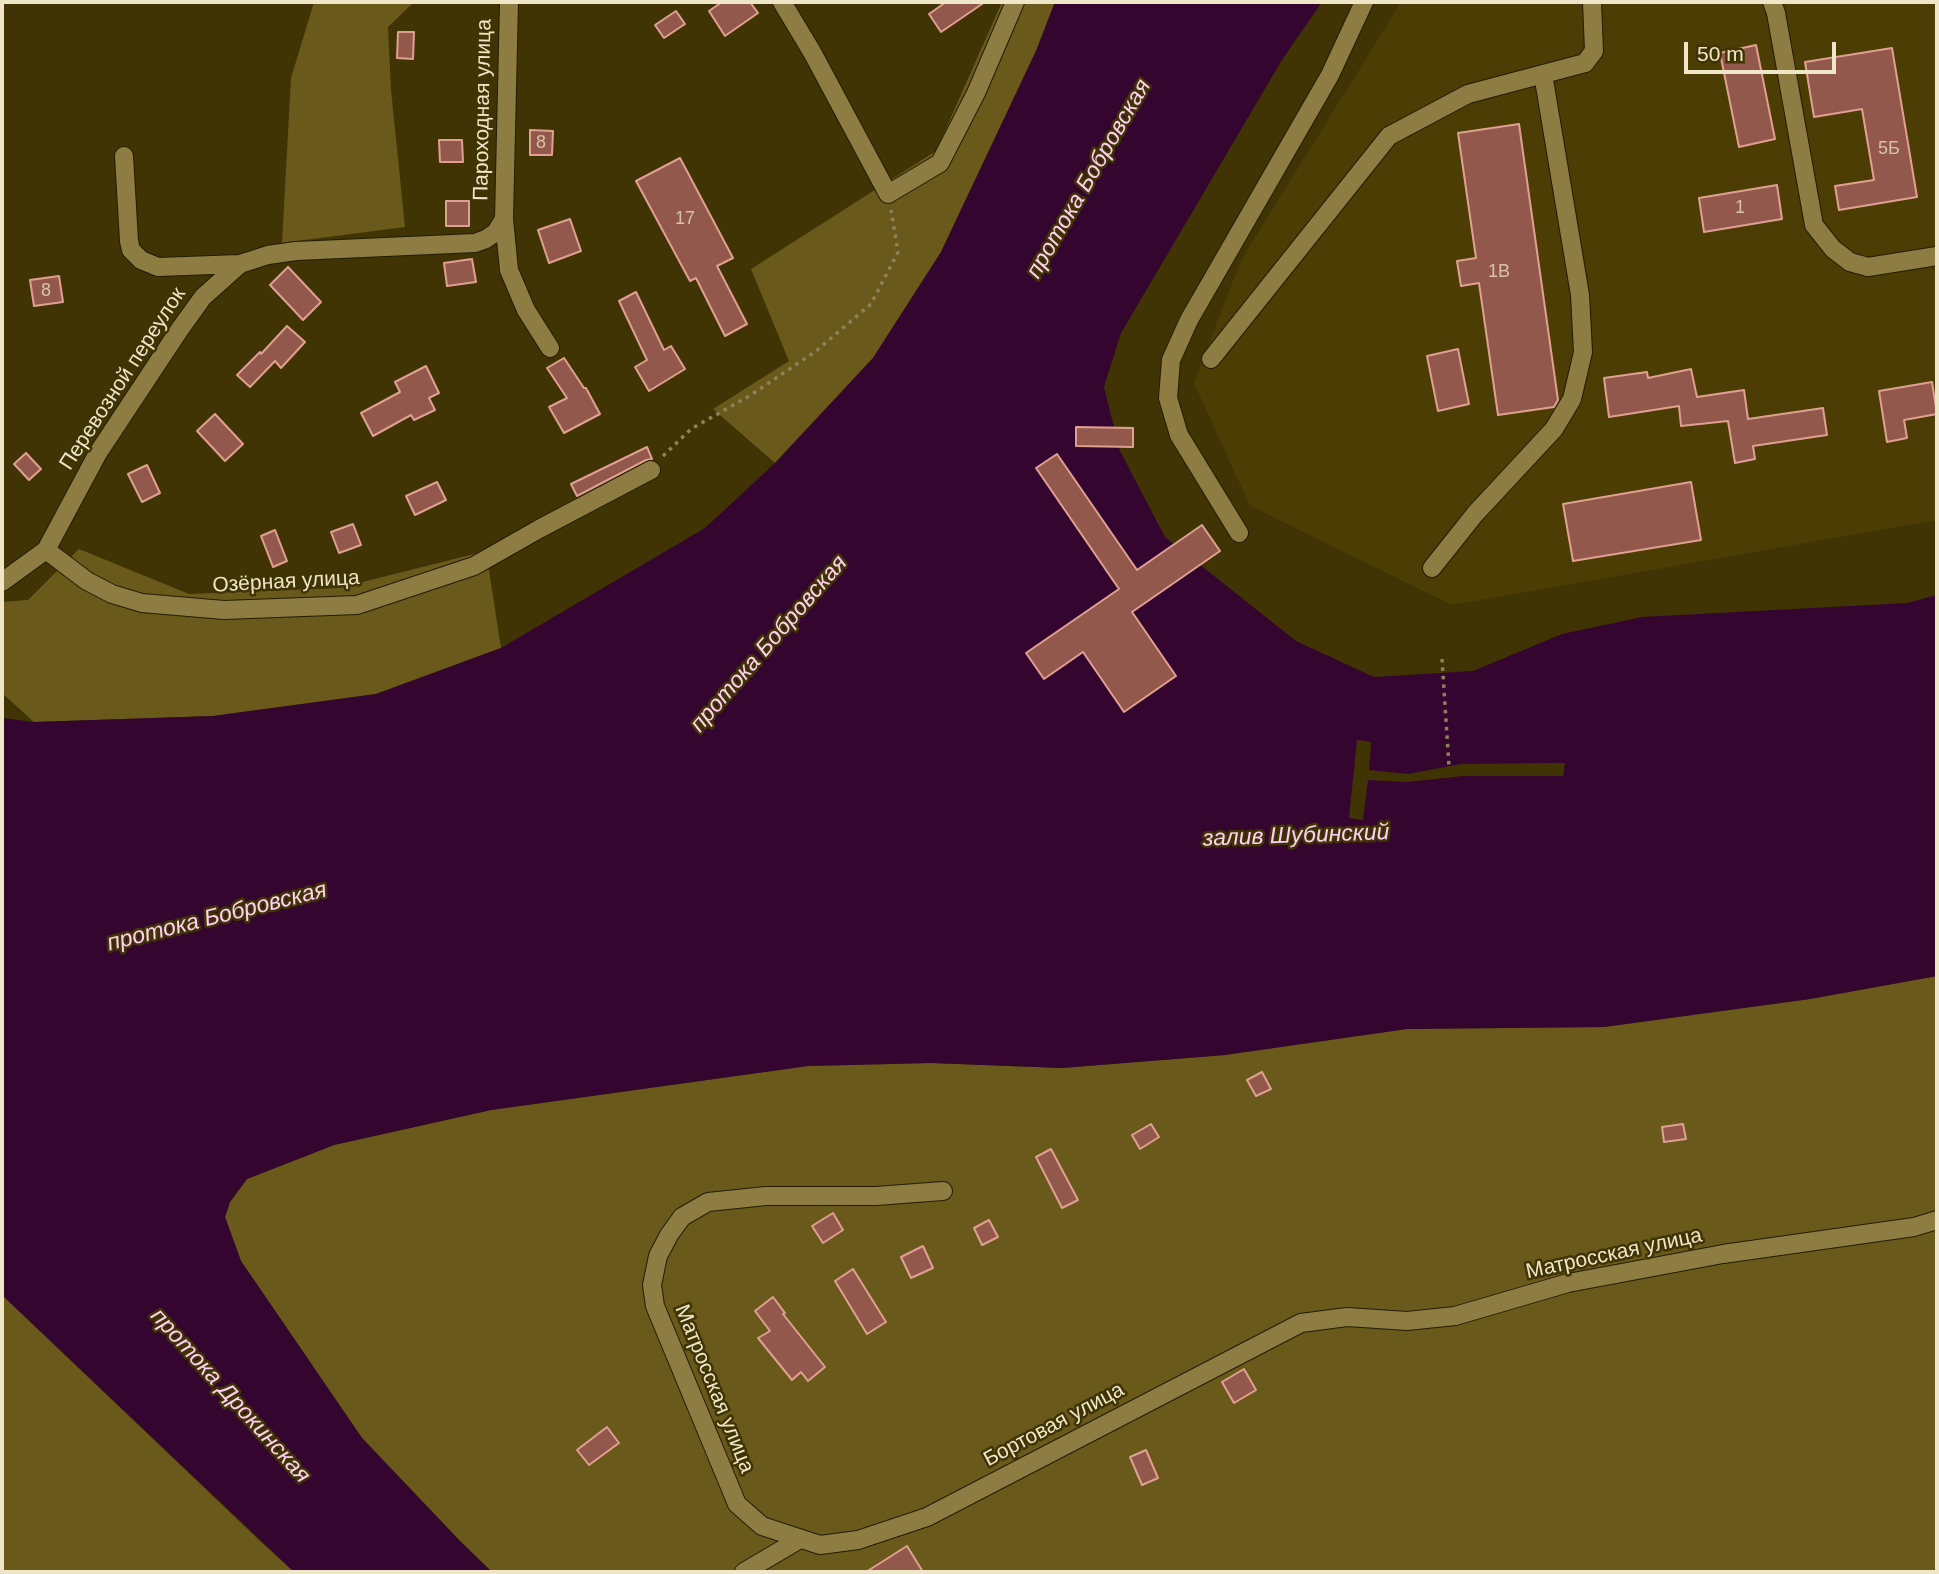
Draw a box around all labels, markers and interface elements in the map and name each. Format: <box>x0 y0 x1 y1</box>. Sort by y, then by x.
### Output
street label: Пароходная улица <box>469 19 497 201</box>
scale bar <box>1687 28 1839 72</box>
text: 50 m <box>1697 42 1744 65</box>
water label: протока Бобровская <box>1021 75 1157 283</box>
house number: 8 <box>536 132 546 154</box>
house number: 5Б <box>1878 138 1900 160</box>
house number: 1 <box>1735 197 1745 219</box>
house number: 17 <box>675 208 695 230</box>
house number: 1В <box>1488 261 1510 283</box>
house number: 8 <box>41 280 51 302</box>
street label: Перевозной переулок <box>55 283 191 475</box>
water label: протока Бобровская <box>685 550 853 738</box>
street label: Озёрная улица <box>212 566 360 598</box>
water label: залив Шубинский <box>1202 819 1390 853</box>
water label: протока Бобровская <box>104 876 330 958</box>
street label: Матросская улица <box>1524 1223 1704 1285</box>
street label: Матросская улица <box>669 1301 759 1477</box>
water label: протока Дрокинская <box>144 1303 316 1489</box>
street label: Бортовая улица <box>980 1377 1128 1473</box>

